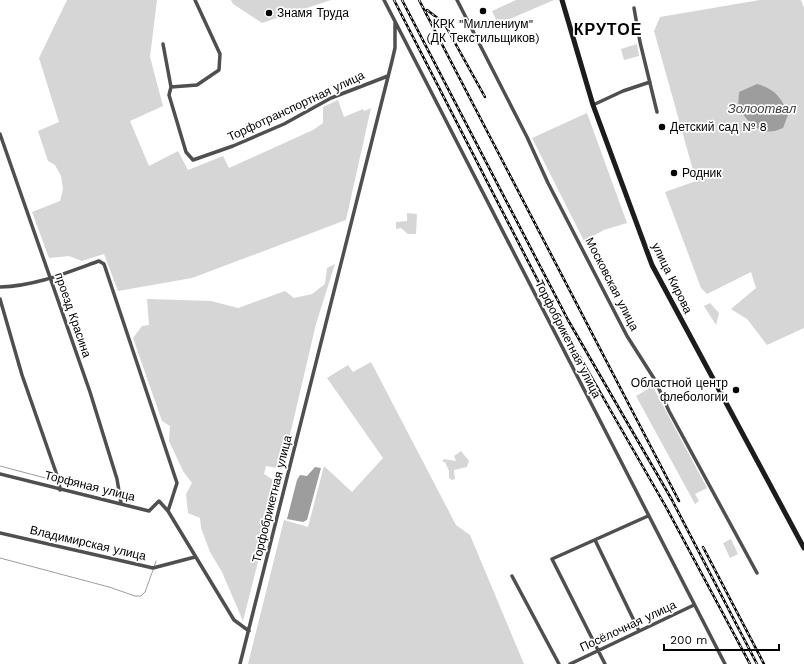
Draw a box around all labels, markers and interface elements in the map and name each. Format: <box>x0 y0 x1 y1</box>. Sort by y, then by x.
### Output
place label: Знамя Труда <box>277 6 349 20</box>
marker: КРК "Миллениум" (ДК Текстильщиков) <box>478 6 488 16</box>
marker: Знамя Труда <box>264 8 274 18</box>
place label: КРК "Миллениум" (ДК Текстильщиков) <box>427 17 539 45</box>
district label: КРУТОЕ <box>574 20 642 39</box>
street label: Торфотранспортная улица <box>225 68 367 144</box>
water label: Золоотвал <box>728 101 797 116</box>
place label: Детский сад № 8 <box>670 120 767 134</box>
marker: Детский сад № 8 <box>657 122 667 132</box>
place label: Родник <box>682 166 722 180</box>
marker: Родник <box>669 168 679 178</box>
street label: Московская улица <box>582 235 642 333</box>
street label: улица Кирова <box>649 240 695 316</box>
street label: проезд Красина <box>52 271 94 360</box>
street label: Торфобрикетная улица <box>532 278 604 401</box>
place label: Областной центр флебологии <box>631 376 728 404</box>
marker: Областной центр флебологии <box>731 385 741 395</box>
street label: Торфобрикетная улица <box>249 434 295 564</box>
street label: Торфяная улица <box>43 468 137 504</box>
street label: Владимирская улица <box>29 523 148 563</box>
street label: Посёлочная улица <box>578 597 679 654</box>
scale bar <box>664 626 779 652</box>
text: 200 m <box>670 633 707 647</box>

